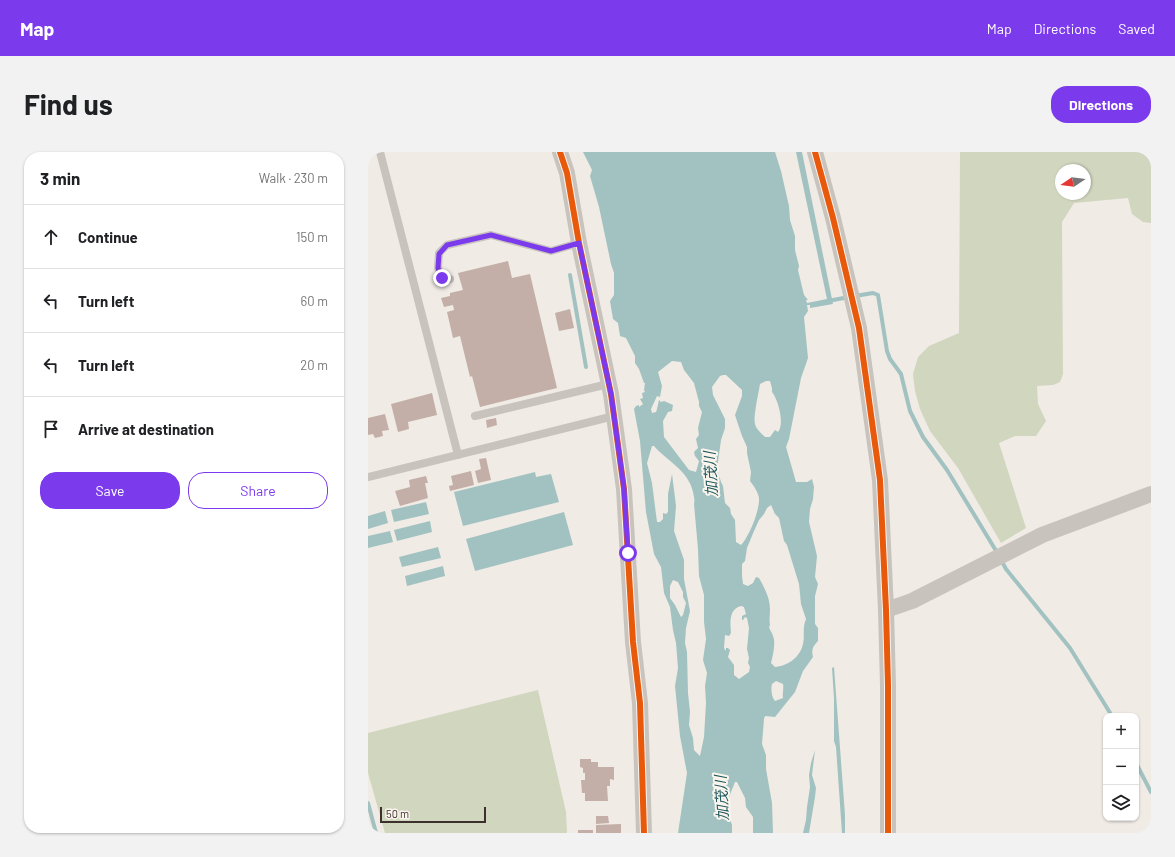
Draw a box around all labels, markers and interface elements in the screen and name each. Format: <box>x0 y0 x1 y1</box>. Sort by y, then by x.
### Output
text: Map <box>20 17 54 40</box>
text: Map <box>987 20 1012 37</box>
text: Directions <box>1034 20 1096 37</box>
text: Saved <box>1118 20 1155 37</box>
button: Directions <box>1051 86 1151 123</box>
text: Find us <box>24 87 113 121</box>
north arrow <box>1055 164 1091 200</box>
text: 3 min <box>40 168 80 188</box>
text: Walk · 230 m <box>259 170 328 186</box>
icon: ahead <box>40 226 62 248</box>
text: Continue <box>78 228 138 246</box>
text: 150 m <box>296 229 328 245</box>
route end <box>433 269 451 287</box>
icon: left <box>40 290 62 312</box>
text: Turn left <box>78 292 134 310</box>
text: 60 m <box>301 293 328 309</box>
icon: left <box>40 354 62 376</box>
text: Turn left <box>78 356 134 374</box>
text: 20 m <box>300 357 328 373</box>
icon: arrive <box>40 418 62 440</box>
text: Arrive at destination <box>78 420 214 438</box>
water label: 加茂川 <box>700 449 720 497</box>
button: Save <box>40 472 180 509</box>
button: Share <box>188 472 328 509</box>
route start <box>619 544 637 562</box>
map controls <box>1103 713 1139 821</box>
button: + <box>1103 713 1139 749</box>
button: − <box>1103 749 1139 785</box>
water label: 加茂川 <box>711 773 731 821</box>
button: layers <box>1103 785 1139 821</box>
scale bar <box>380 805 486 824</box>
text: 50 m <box>386 807 409 820</box>

